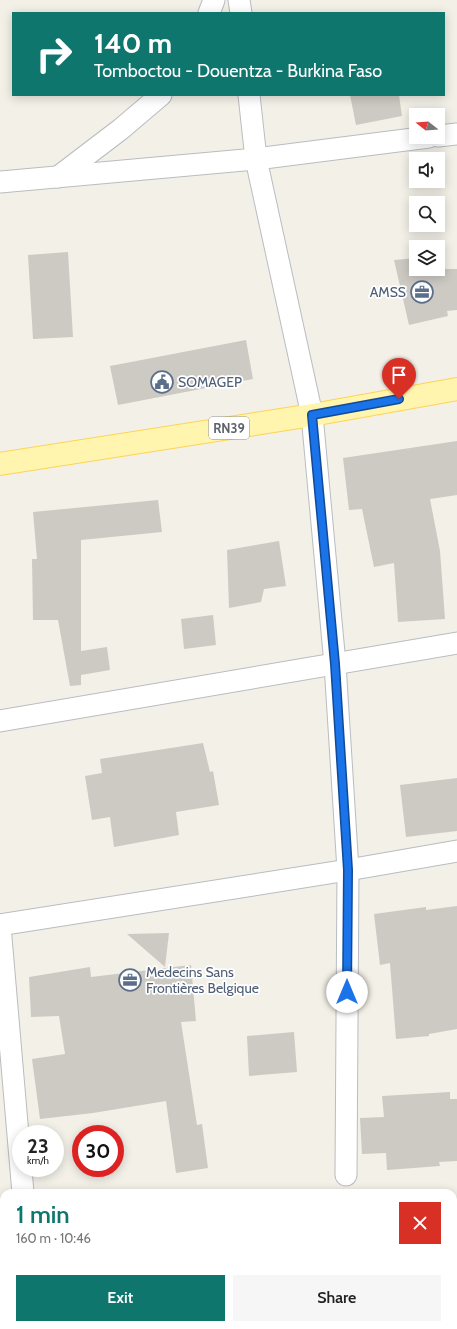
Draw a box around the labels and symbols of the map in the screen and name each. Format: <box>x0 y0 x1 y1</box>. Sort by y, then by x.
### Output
north arrow <box>409 108 445 144</box>
office icon: AMSS <box>409 279 435 305</box>
place label: AMSS <box>370 283 406 301</box>
pin <box>382 358 416 399</box>
public building icon: SOMAGEP <box>149 369 175 395</box>
place label: SOMAGEP <box>178 373 242 391</box>
road number: RN39 <box>209 417 249 439</box>
place label: Medecins Sans Frontières Belgique <box>146 963 259 997</box>
office icon: Medecins Sans Frontières Belgique <box>117 967 143 993</box>
position arrow <box>326 971 368 1013</box>
speed limit sign: 30 <box>72 1125 124 1177</box>

